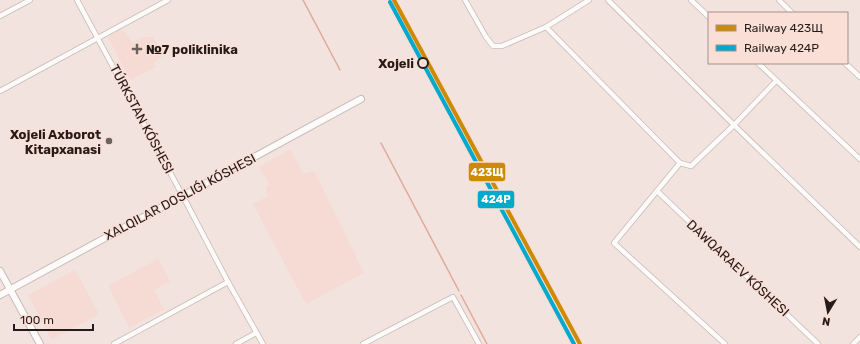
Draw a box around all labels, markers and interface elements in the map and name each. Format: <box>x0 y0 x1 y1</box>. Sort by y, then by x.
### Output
legend <box>708 12 848 64</box>
text: Railway 423Щ <box>744 21 823 35</box>
text: Railway 424Р <box>744 41 819 55</box>
place label: №7 poliklinika <box>146 42 238 57</box>
marker: №7 poliklinika <box>131 43 143 55</box>
place label: Xojeli <box>378 56 414 71</box>
marker: Xojeli <box>417 57 429 69</box>
street label: TÚRKSTAN KÓSHESI <box>107 62 177 176</box>
place label: Xojeli Axborot Kitapxanasi <box>10 127 101 157</box>
marker: Xojeli Axborot Kitapxanasi <box>104 136 114 146</box>
street label: XALQILAR DOSLIǴI KÓSHESI <box>102 151 258 243</box>
line badge: 423Щ <box>468 162 506 182</box>
text: 423Щ <box>470 166 504 179</box>
line badge: 424Р <box>477 190 515 209</box>
text: 424Р <box>481 193 511 206</box>
street label: DAWQARAEV KÓSHESI <box>684 217 792 319</box>
north arrow <box>808 292 848 332</box>
scale bar <box>14 306 93 332</box>
text: 100 m <box>20 313 54 327</box>
text: N <box>821 314 831 328</box>

